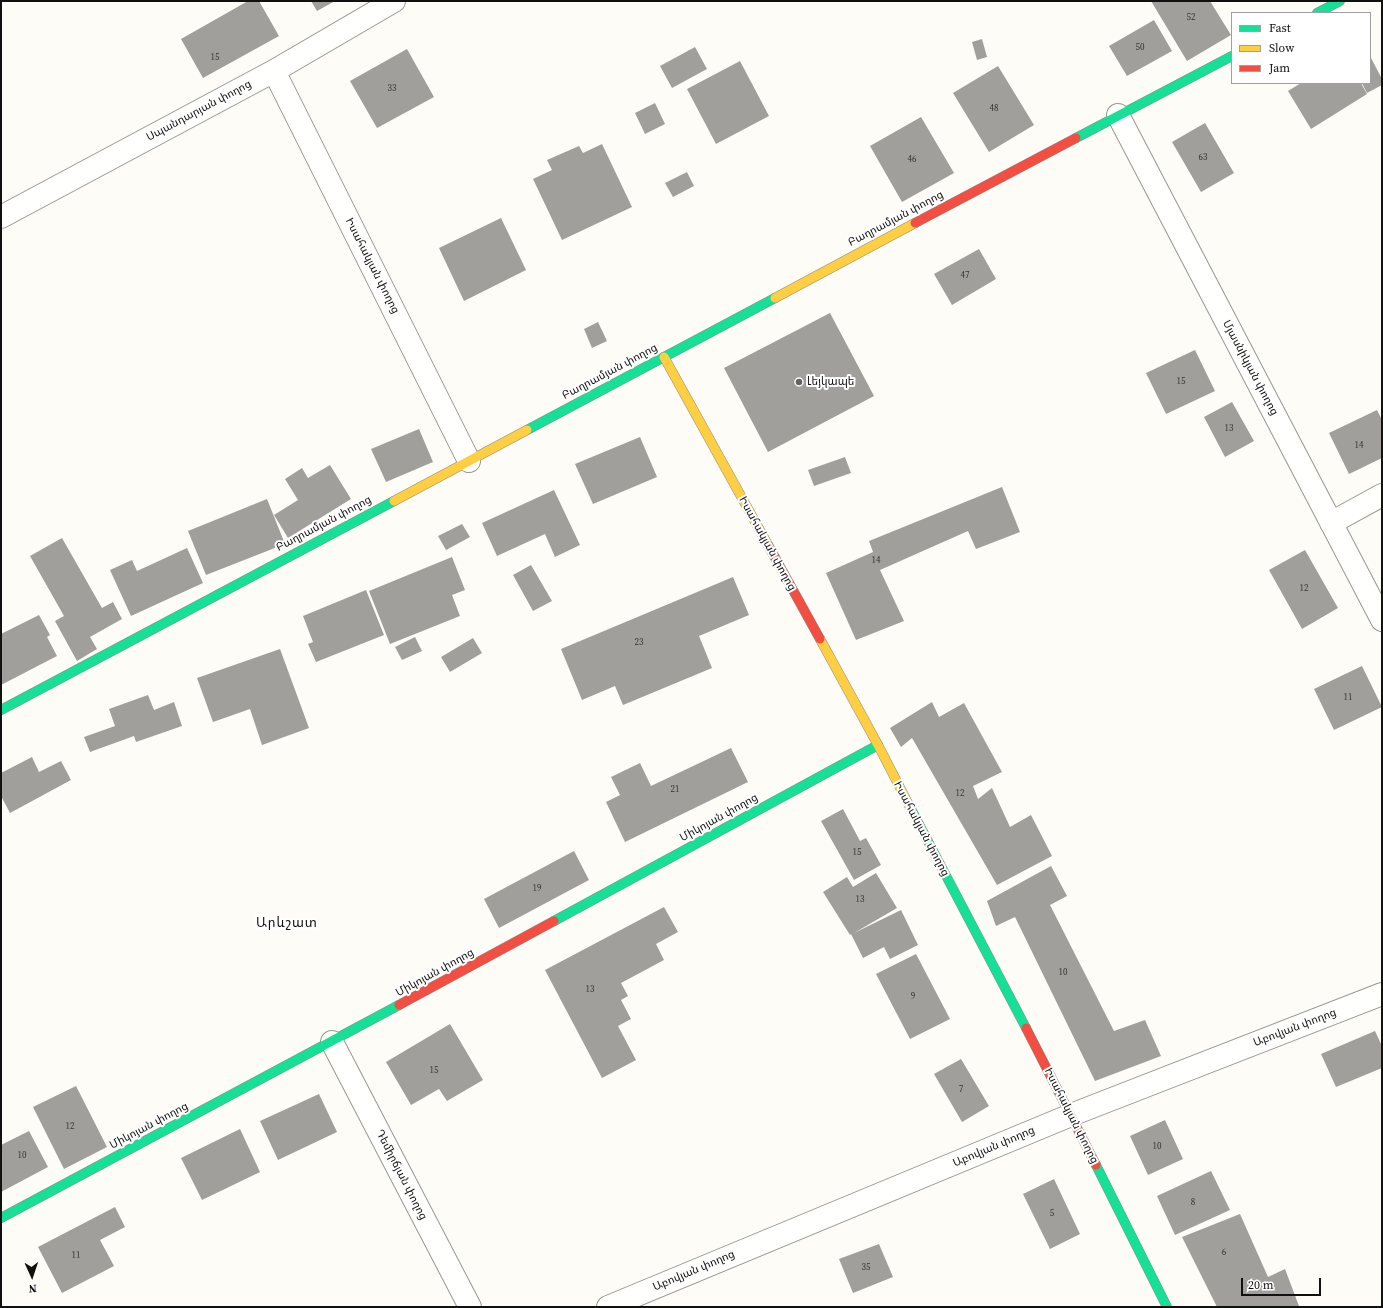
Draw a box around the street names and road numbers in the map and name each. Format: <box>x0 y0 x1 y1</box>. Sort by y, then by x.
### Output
street label: Սպանդարյան փողոց <box>144 78 254 144</box>
street label: Բաղրամյան փողոց <box>846 188 946 250</box>
street label: Իսահակյան փողոց <box>342 216 402 316</box>
street label: Մյասնիկյան փողոց <box>1219 318 1281 418</box>
street label: Բաղրամյան փողոց <box>560 341 660 403</box>
street label: Բաղրամյան փողոց <box>274 493 374 555</box>
street label: Իսահակյան փողոց <box>736 495 798 593</box>
street label: Իսահակյան փողոց <box>890 779 952 879</box>
street label: Միկոյան փողոց <box>678 791 760 845</box>
street label: Միկոյան փողոց <box>394 946 476 1000</box>
street label: Աբովյան փողոց <box>1252 1006 1338 1050</box>
street label: Իսահակյան փողոց <box>1041 1066 1101 1166</box>
street label: Միկոյան փողոց <box>107 1100 191 1152</box>
street label: Աբովյան փողոց <box>951 1124 1037 1170</box>
street label: Դեմիրճյան փողոց <box>372 1128 430 1222</box>
street label: Աբովյան փողոց <box>651 1248 737 1294</box>

